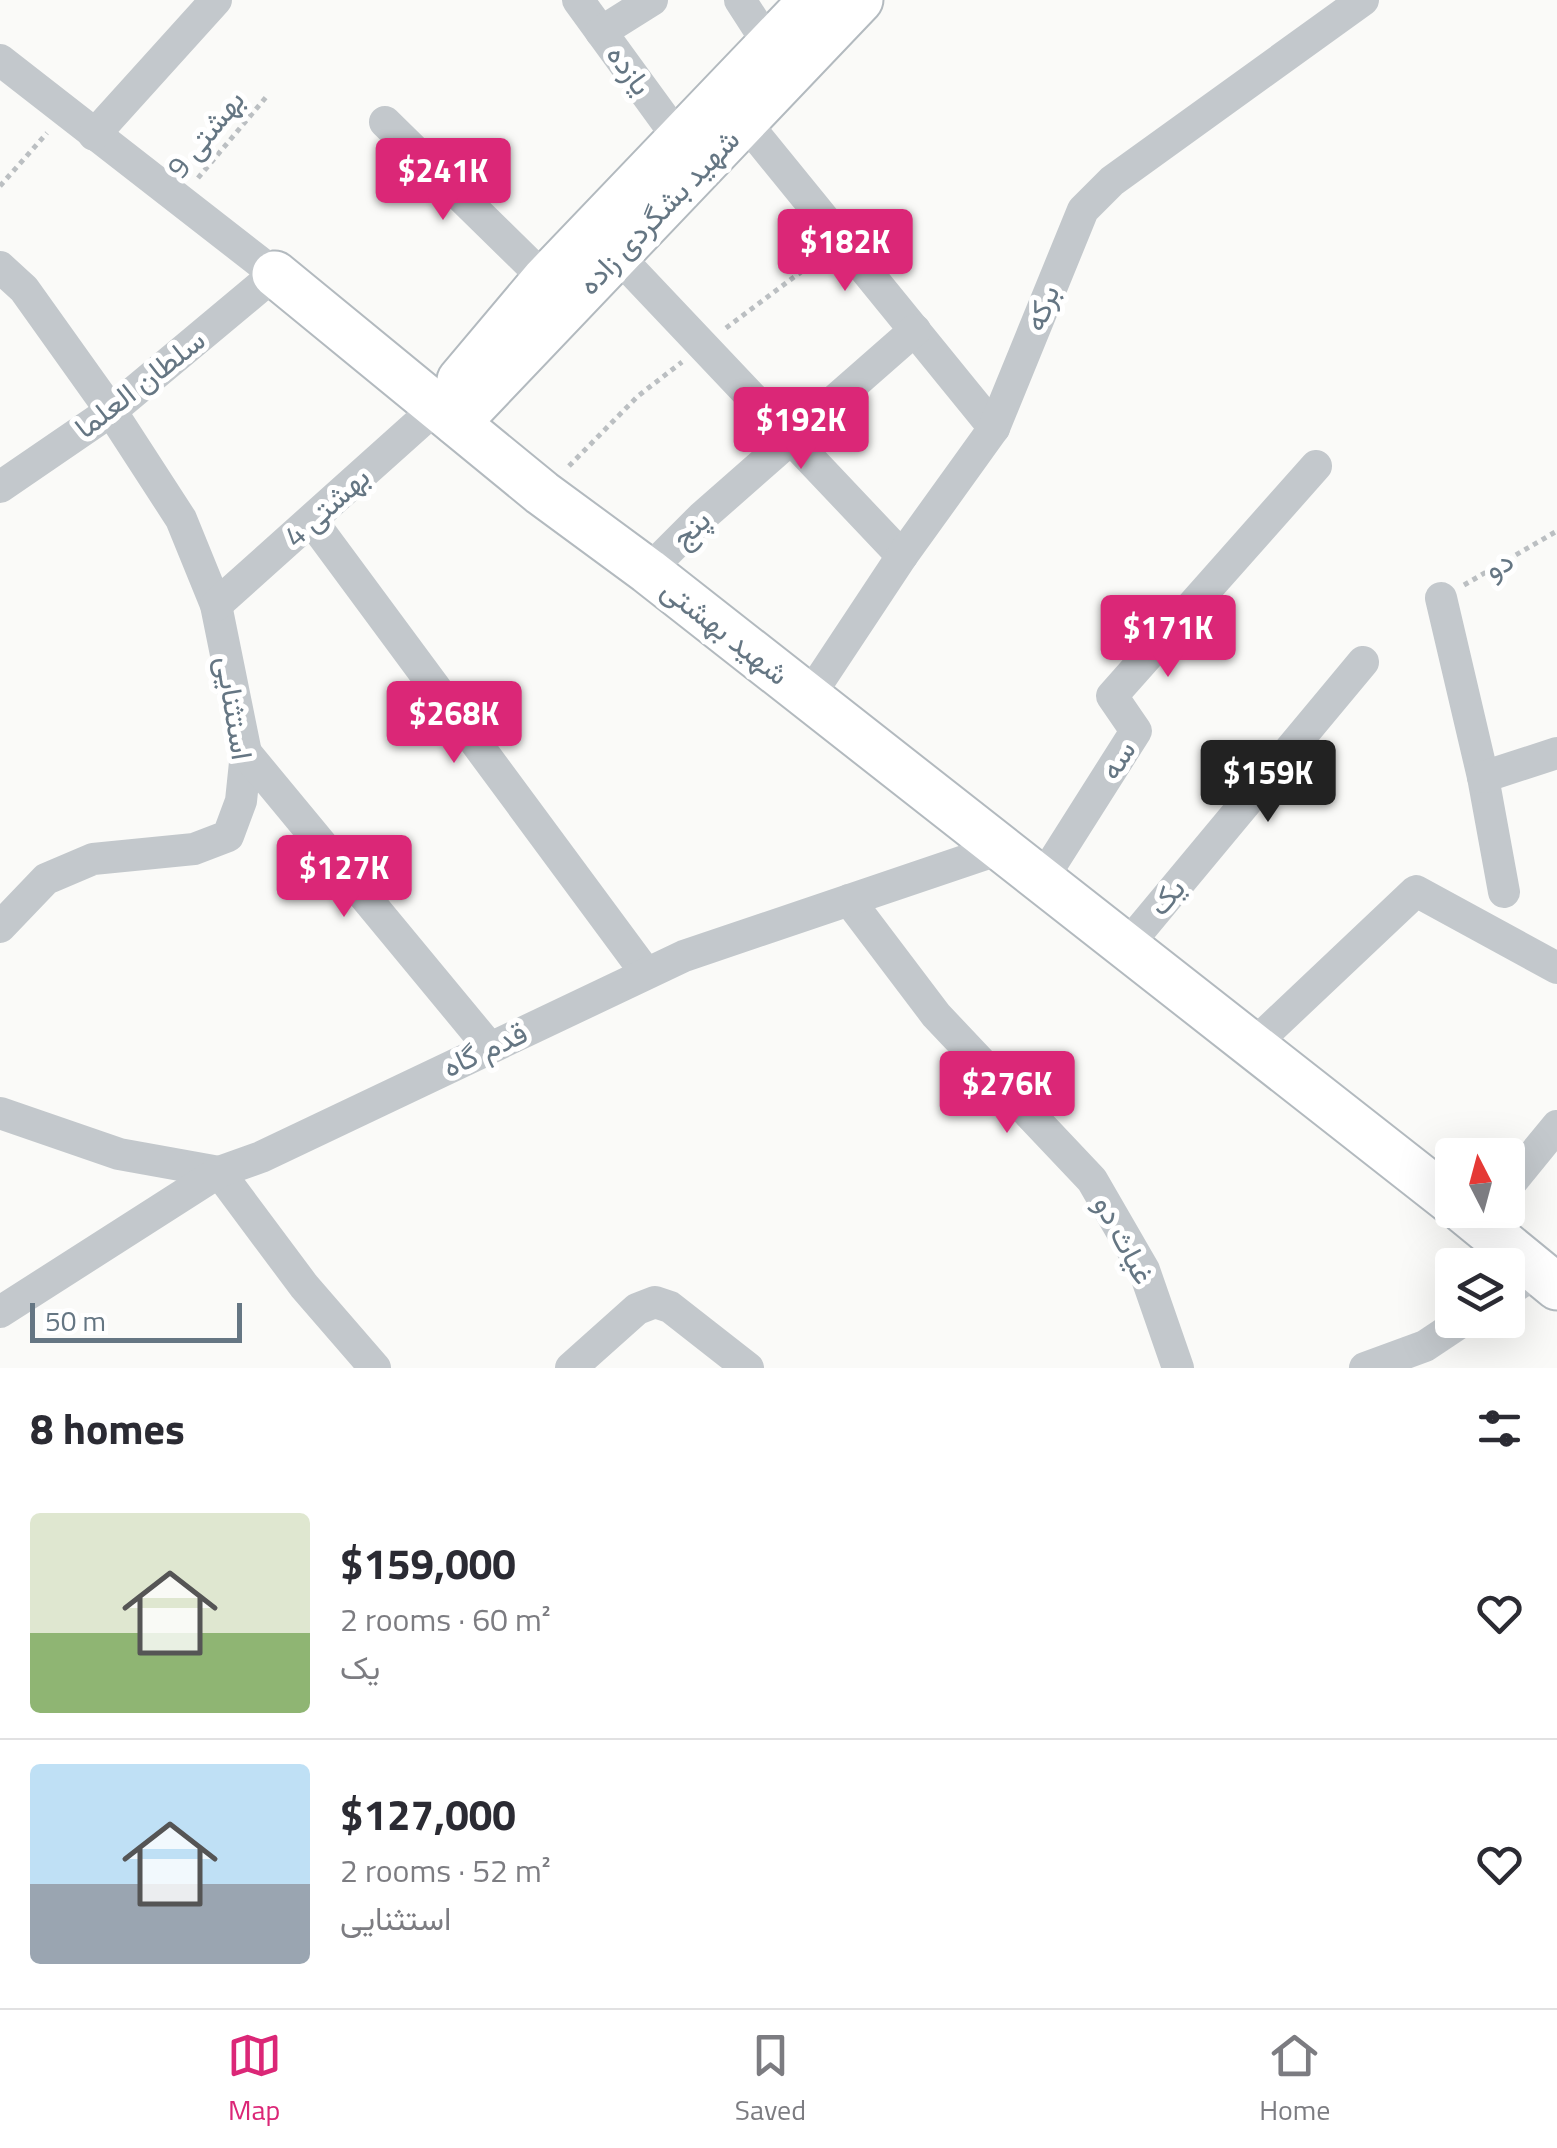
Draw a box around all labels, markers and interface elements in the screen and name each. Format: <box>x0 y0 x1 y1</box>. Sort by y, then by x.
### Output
street label: یازده <box>595 34 664 105</box>
street label: بهشتی 9 <box>155 79 255 188</box>
street label: شهید بشگردی زاده <box>567 117 750 305</box>
pin: $241K <box>373 138 513 223</box>
text: $241K <box>398 146 488 194</box>
pin: $182K <box>775 209 915 294</box>
text: $182K <box>800 217 890 265</box>
street label: برکه <box>1011 277 1071 338</box>
street label: سلطان العلما <box>64 317 215 449</box>
pin: $192K <box>731 387 871 472</box>
text: $192K <box>756 395 846 443</box>
street label: بهشتی 4 <box>273 455 380 558</box>
street label: پنج <box>660 498 721 559</box>
street label: دو <box>1475 537 1522 591</box>
street label: شهید بهشتی <box>652 566 799 696</box>
pin: $171K <box>1098 595 1238 680</box>
text: $171K <box>1123 603 1213 651</box>
street label: استثنایی <box>204 653 266 763</box>
pin: $268K <box>384 681 524 766</box>
text: $268K <box>409 689 499 737</box>
street label: سه <box>1087 731 1147 788</box>
pin: $159K <box>1198 740 1338 825</box>
text: $159K <box>1223 748 1313 796</box>
pin: $127K <box>274 835 414 920</box>
text: $127K <box>299 843 389 891</box>
street label: یک <box>1137 867 1196 926</box>
street label: قدم گاه <box>434 1009 535 1089</box>
pin: $276K <box>937 1051 1077 1136</box>
text: $276K <box>962 1059 1052 1107</box>
north arrow <box>1435 1138 1525 1228</box>
map controls <box>1435 1138 1525 1338</box>
street label: غیاث دو <box>1082 1187 1167 1292</box>
button: layers <box>1435 1248 1525 1338</box>
scale bar <box>30 1298 242 1342</box>
text: 50 m <box>45 1299 106 1342</box>
text: 8 homes <box>30 1396 185 1460</box>
icon: filters <box>1472 1401 1527 1456</box>
text: $159,000 <box>340 1531 516 1595</box>
icon: home <box>110 1553 230 1673</box>
icon: heart <box>1472 1586 1527 1641</box>
text: 2 rooms · 60 m² <box>340 1595 551 1643</box>
text: یک <box>340 1643 380 1691</box>
text: $127,000 <box>340 1782 516 1846</box>
icon: home <box>110 1804 230 1924</box>
icon: heart <box>1472 1837 1527 1892</box>
text: 2 rooms · 52 m² <box>340 1846 551 1894</box>
text: استثنایی <box>340 1894 451 1942</box>
tab: Map <box>227 2028 282 2131</box>
tab: Saved <box>735 2028 806 2131</box>
tab: Home <box>1259 2028 1330 2131</box>

